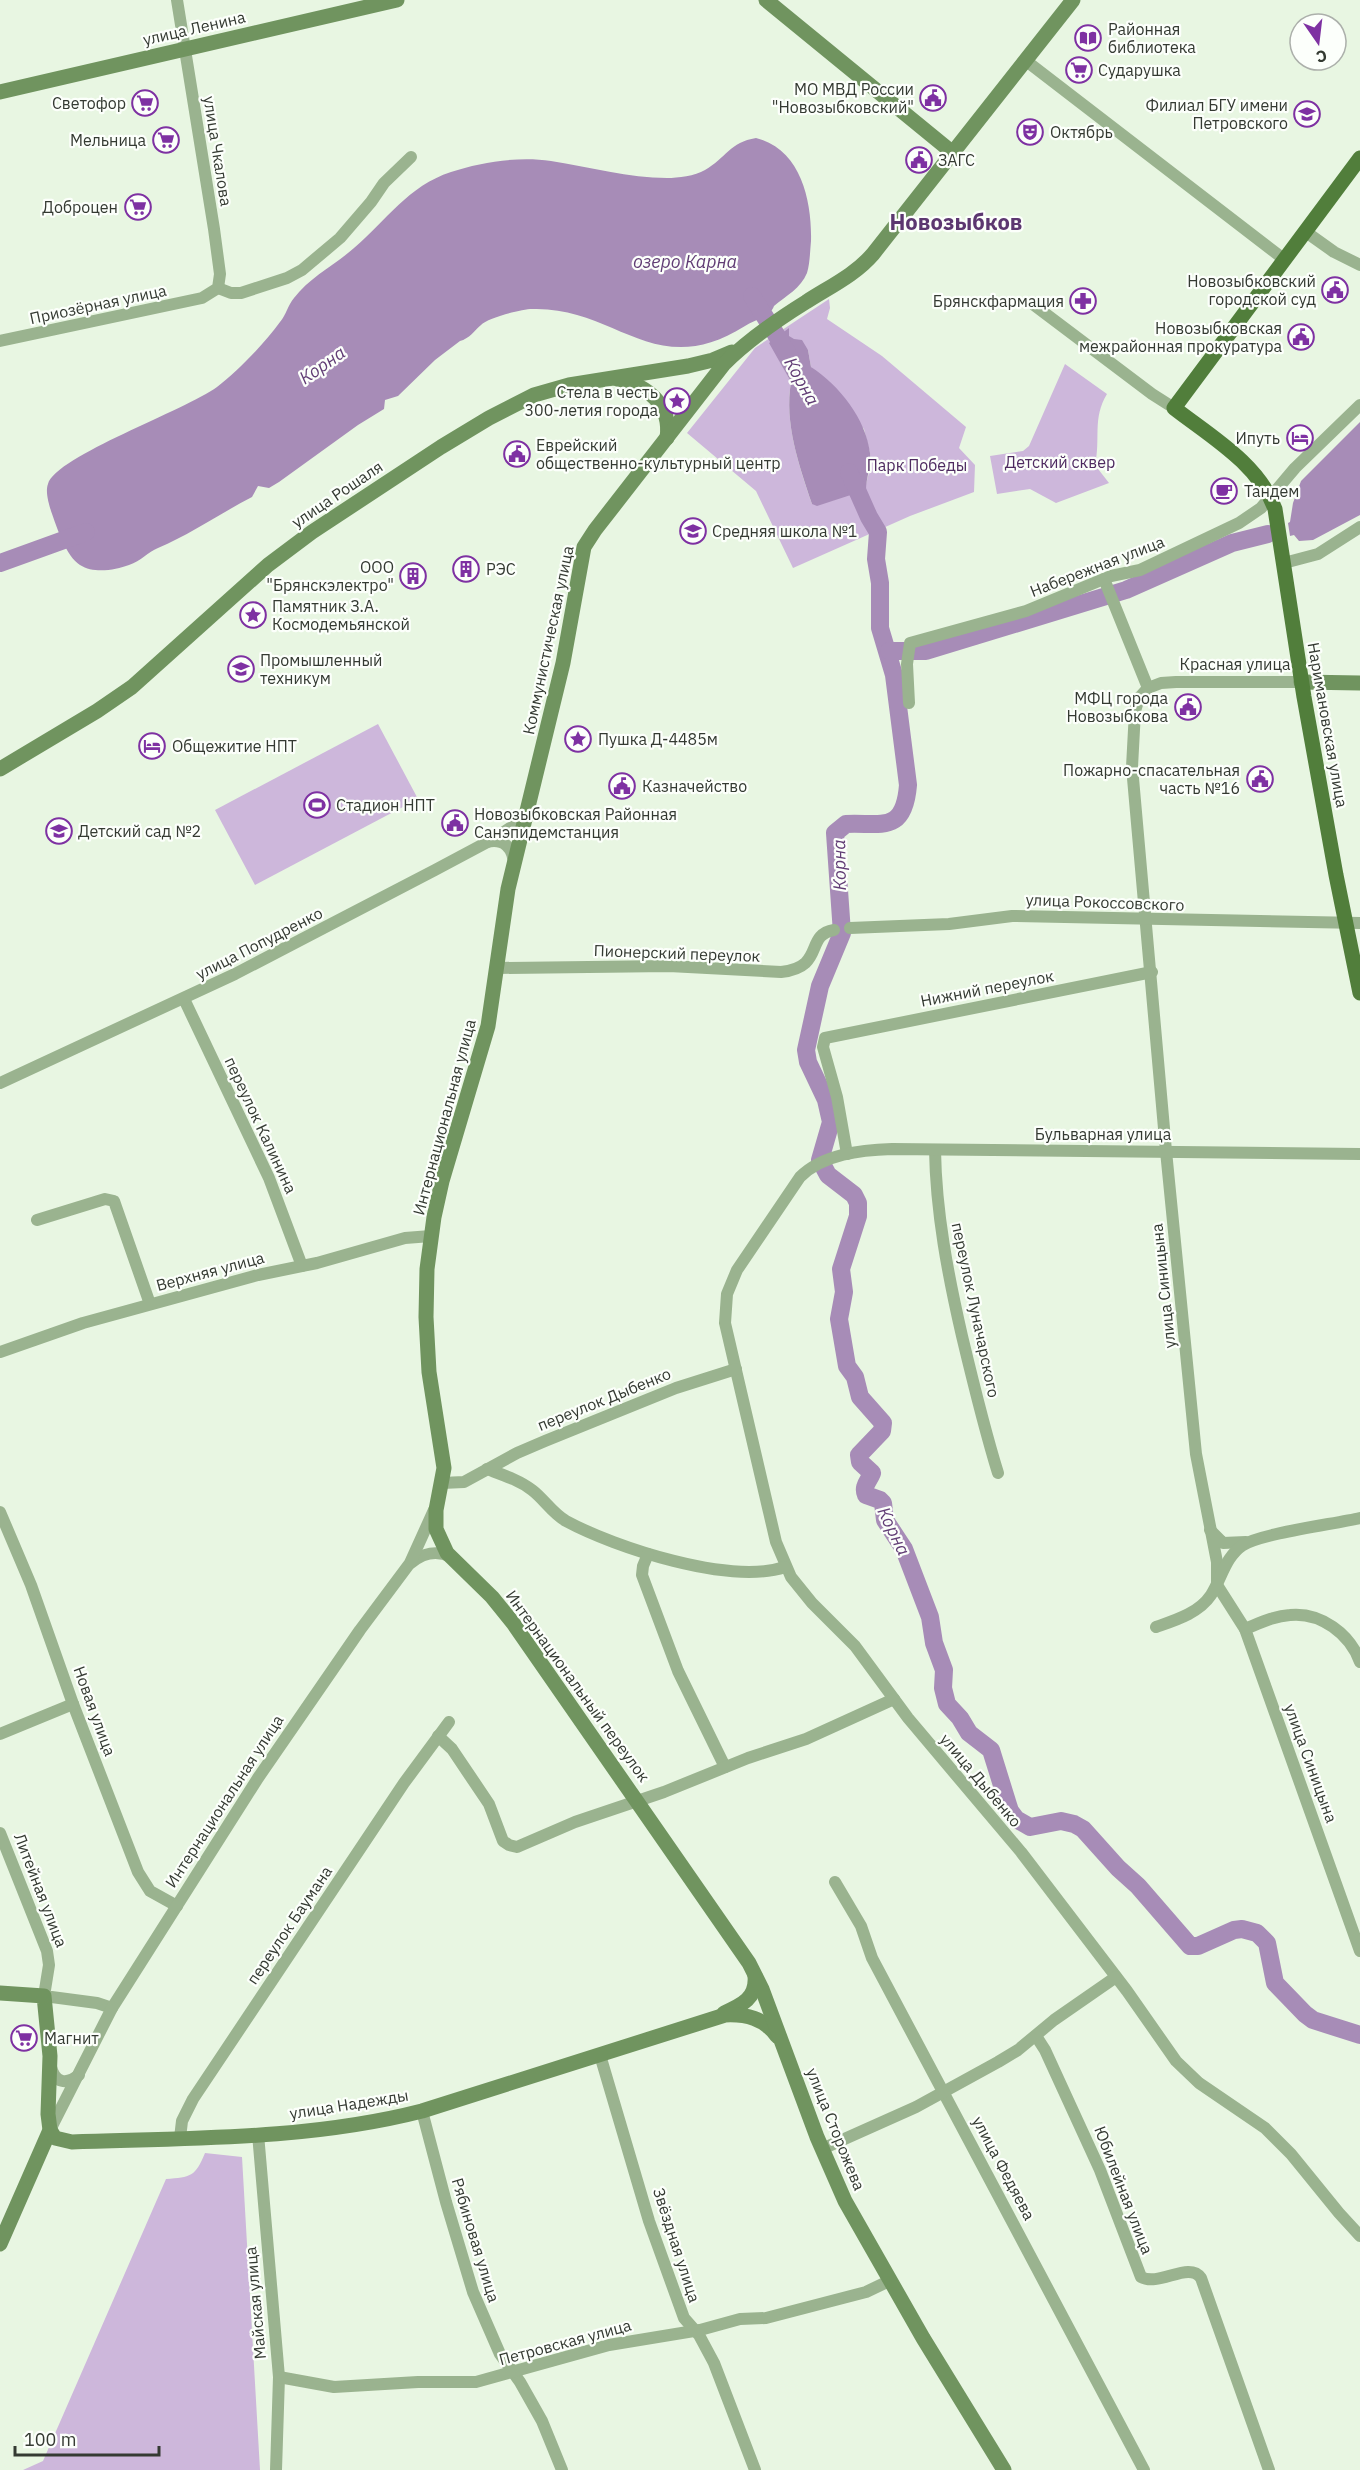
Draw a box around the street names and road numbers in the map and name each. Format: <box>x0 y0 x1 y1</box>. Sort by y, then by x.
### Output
street label: улица Ленина <box>141 6 248 50</box>
street label: улица Чкалова <box>199 95 237 208</box>
street label: Приозёрная улица <box>28 280 169 328</box>
street label: улица Рошаля <box>288 456 386 532</box>
street label: Набережная улица <box>1027 531 1168 601</box>
street label: Коммунистическая улица <box>518 543 578 736</box>
street label: Наримановская улица <box>1304 641 1352 810</box>
street label: Красная улица <box>1179 654 1291 674</box>
street label: улица Рокоссовского <box>1025 889 1185 915</box>
street label: улица Попудренко <box>192 902 326 984</box>
street label: Пионерский переулок <box>593 940 761 966</box>
street label: Нижний переулок <box>919 965 1056 1011</box>
street label: Интернациональная улица <box>408 1016 480 1217</box>
street label: переулок Калинина <box>221 1053 302 1197</box>
street label: Бульварная улица <box>1035 1124 1172 1144</box>
street label: переулок Луначарского <box>948 1221 1004 1399</box>
street label: улица Синицына <box>1146 1222 1179 1349</box>
street label: Верхняя улица <box>154 1247 267 1295</box>
street label: переулок Дыбенко <box>534 1363 674 1435</box>
street label: Интернациональный переулок <box>502 1586 654 1786</box>
street label: Новая улица <box>69 1663 121 1759</box>
street label: улица Синицына <box>1280 1701 1342 1826</box>
street label: Интернациональная улица <box>161 1710 288 1891</box>
street label: улица Дыбенко <box>936 1729 1026 1831</box>
street label: Литейная улица <box>10 1830 72 1950</box>
street label: переулок Баумана <box>242 1862 336 1988</box>
street label: улица Сторожева <box>802 2065 870 2194</box>
street label: улица Надежды <box>288 2085 410 2123</box>
street label: улица Федяева <box>968 2113 1040 2224</box>
street label: Юбилейная улица <box>1090 2123 1158 2257</box>
street label: Рябиновая улица <box>448 2175 505 2305</box>
street label: Звёздная улица <box>649 2185 705 2305</box>
street label: Майская улица <box>240 2245 270 2360</box>
street label: Петровская улица <box>497 2315 634 2369</box>

